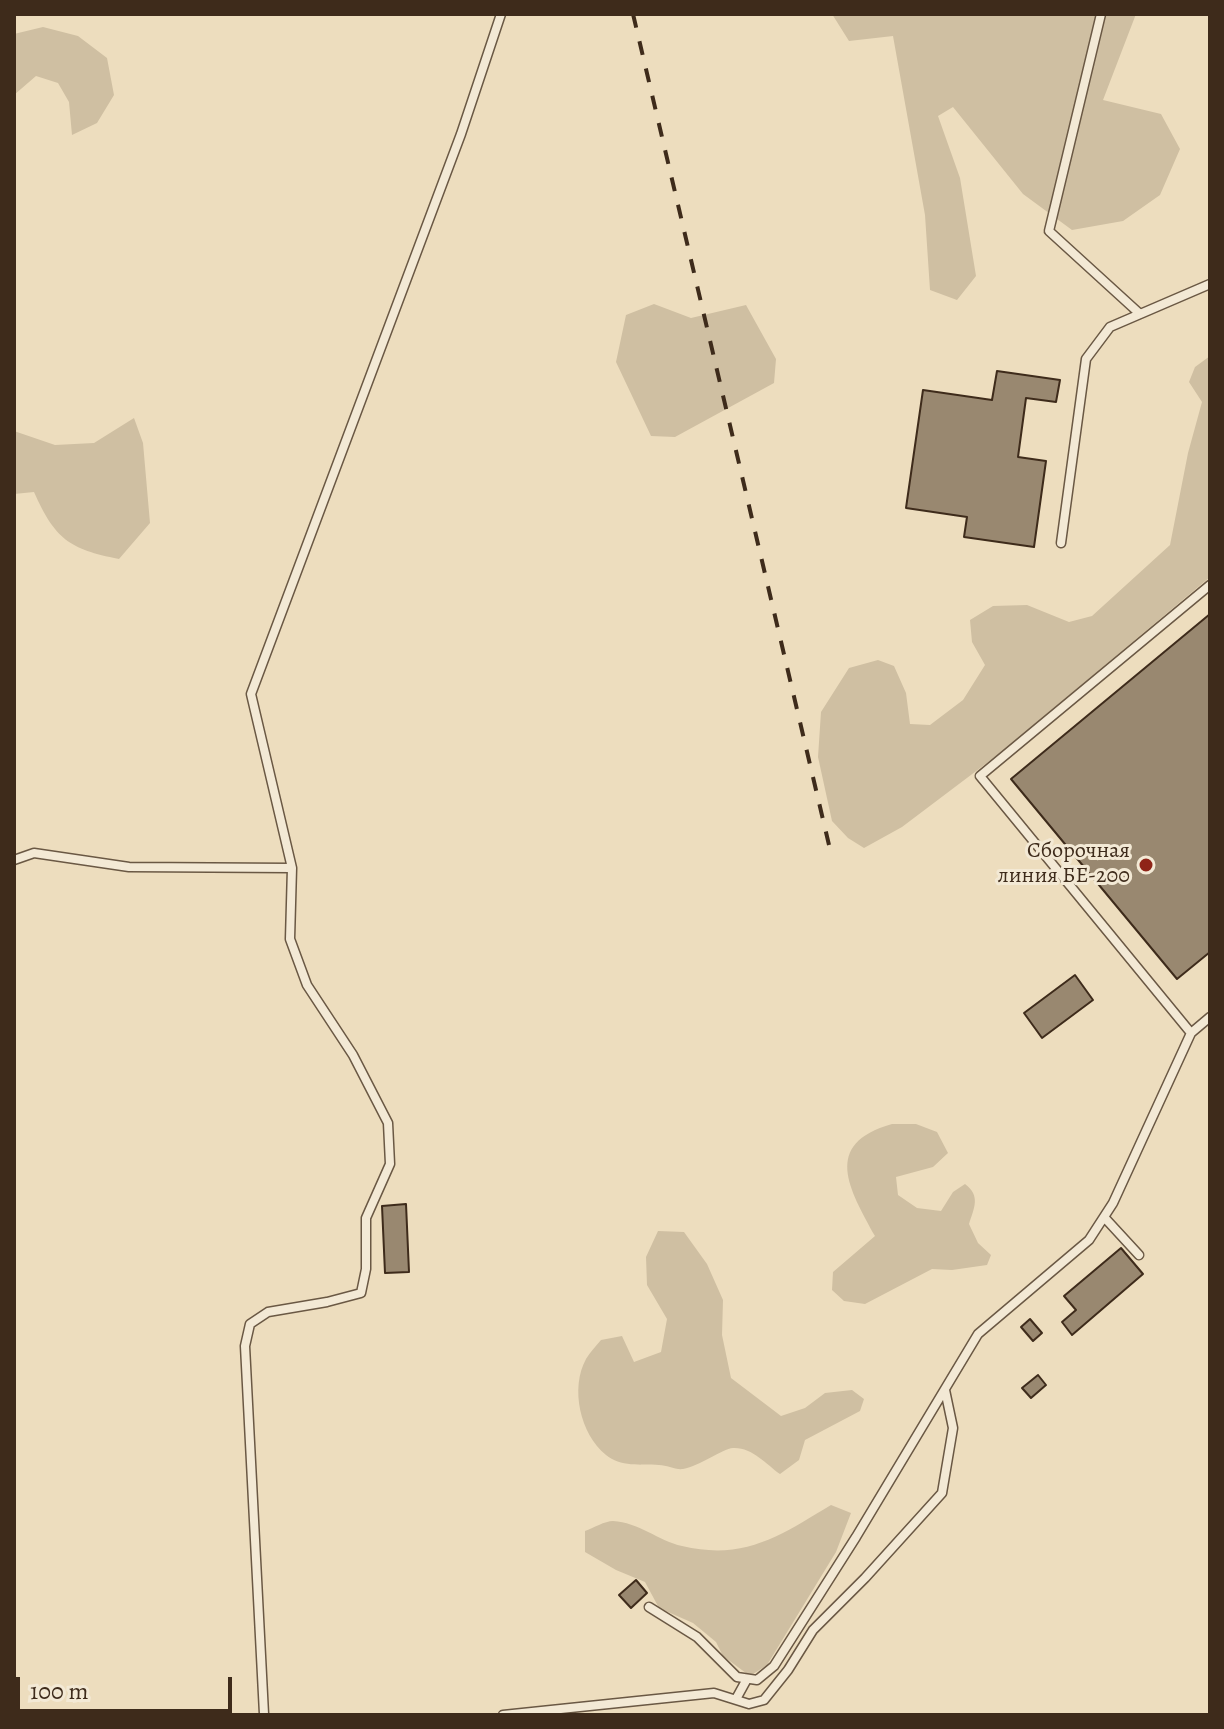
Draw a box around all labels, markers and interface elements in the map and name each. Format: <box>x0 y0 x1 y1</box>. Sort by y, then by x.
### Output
place label: Сборочная линия БЕ-200 <box>998 839 1130 890</box>
marker: Сборочная линия БЕ-200 <box>1137 856 1155 874</box>
scale bar <box>20 1661 236 1711</box>
text: 100 m <box>30 1675 89 1707</box>

